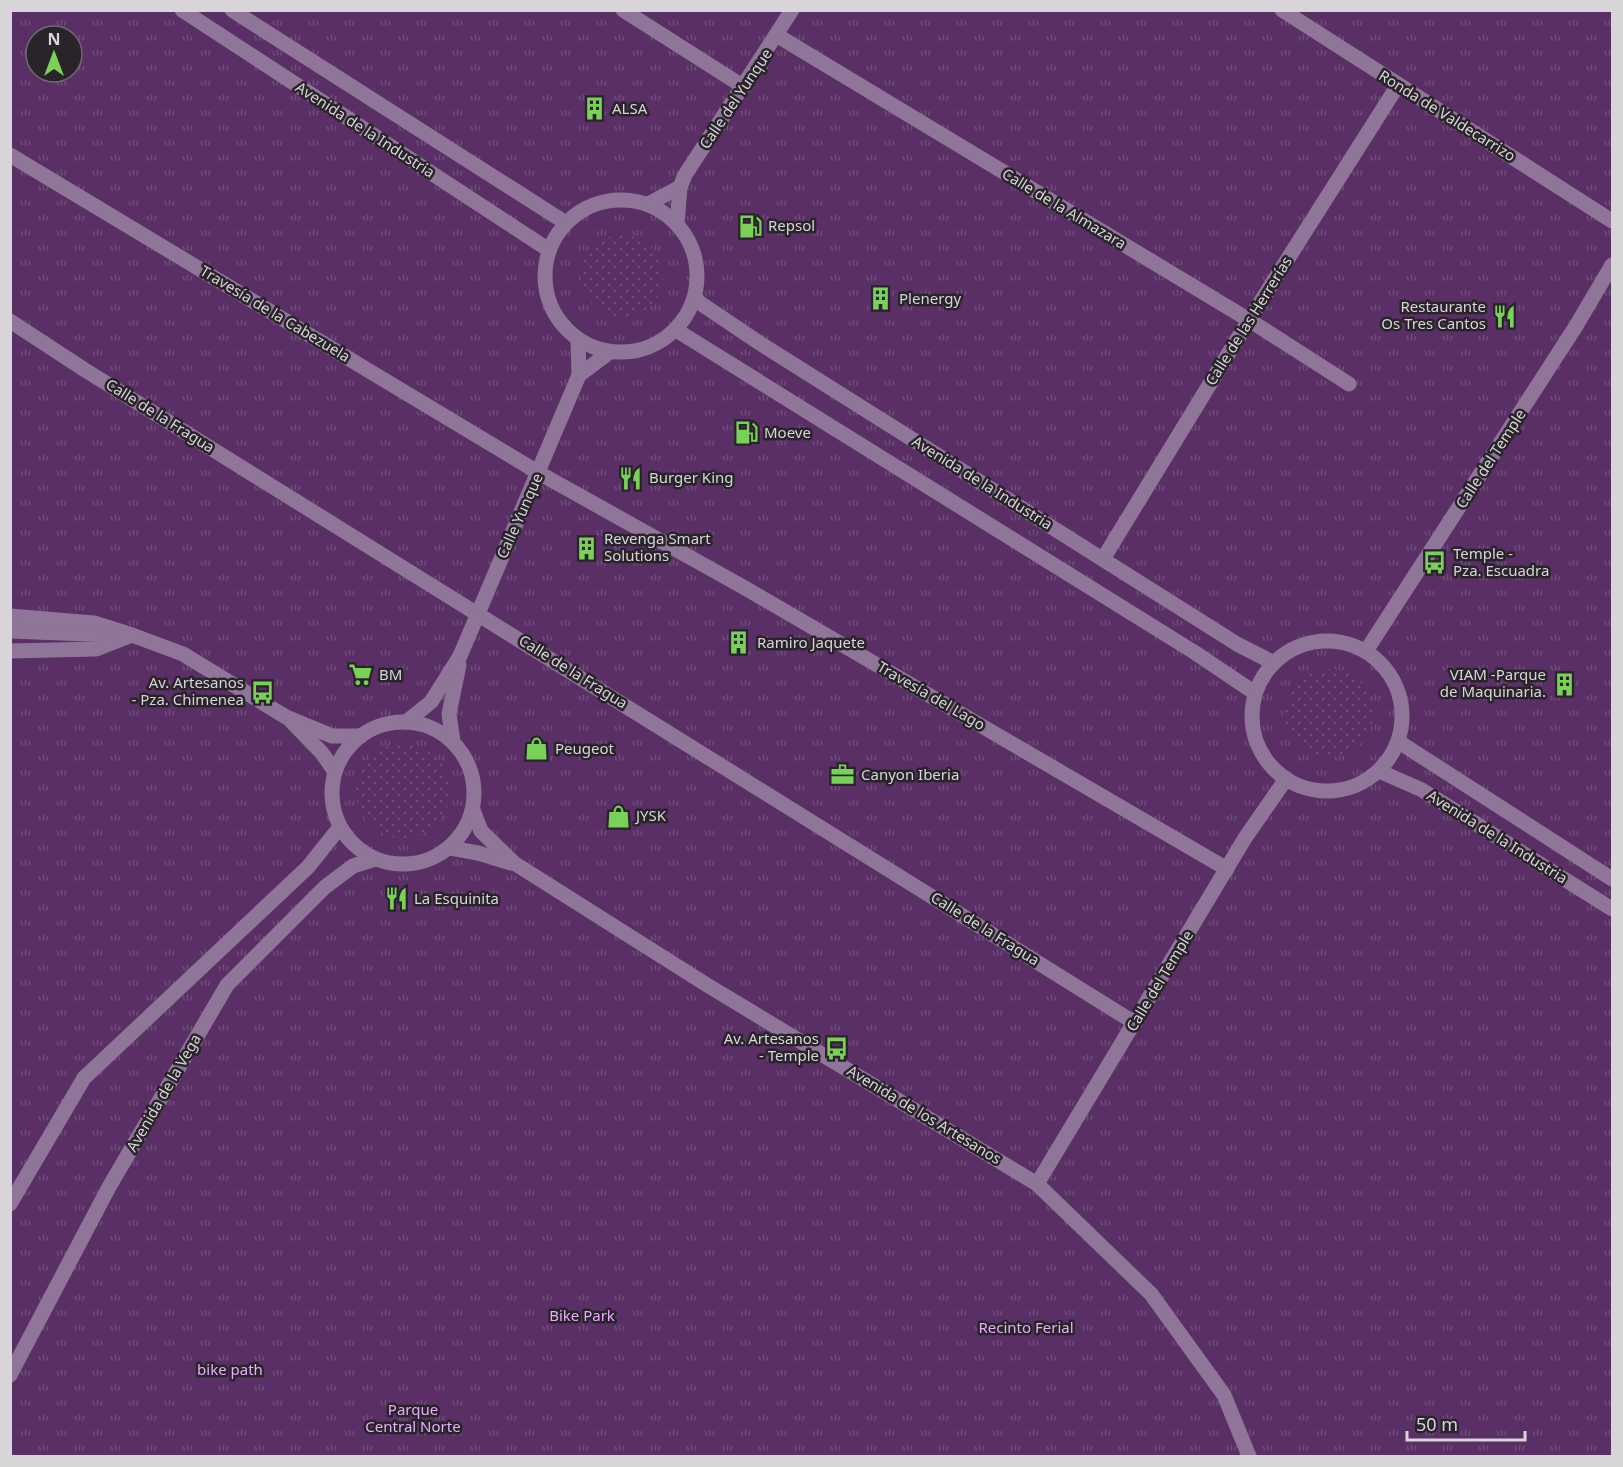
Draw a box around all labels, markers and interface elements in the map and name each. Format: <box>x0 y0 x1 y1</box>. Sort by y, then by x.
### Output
north arrow <box>24 24 84 84</box>
text: N <box>47 28 61 50</box>
street label: Calle del Yunque <box>694 44 776 153</box>
street label: Ronda de Valdecarrizo <box>1375 65 1520 165</box>
street label: Avenida de la Industria <box>292 77 439 182</box>
building icon: ALSA <box>581 96 607 122</box>
place label: ALSA <box>612 98 648 118</box>
street label: Calle de la Almazara <box>999 163 1130 253</box>
fuel station icon: Repsol <box>737 213 763 239</box>
place label: Repsol <box>768 215 815 235</box>
street label: Calle de las Herrerías <box>1200 252 1296 389</box>
street label: Travesía de la Cabezuela <box>197 260 354 366</box>
building icon: Plenergy <box>868 286 894 312</box>
place label: Plenergy <box>899 288 961 308</box>
place label: Restaurante Os Tres Cantos <box>1381 296 1486 333</box>
restaurant icon: Restaurante Os Tres Cantos <box>1491 303 1517 329</box>
street label: Calle de la Fragua <box>102 374 219 457</box>
street label: Calle del Temple <box>1451 405 1530 512</box>
fuel station icon: Moeve <box>733 420 759 446</box>
place label: Moeve <box>764 422 811 442</box>
street label: Avenida de la Industria <box>909 431 1057 534</box>
restaurant icon: Burger King <box>618 465 644 491</box>
place label: Burger King <box>649 467 734 487</box>
street label: Calle Yunque <box>491 470 547 561</box>
place label: Revenga Smart Solutions <box>604 528 711 565</box>
building icon: Revenga Smart Solutions <box>573 535 599 561</box>
place label: Temple - Pza. Escuadra <box>1453 543 1549 580</box>
bus stop icon: Temple - Pza. Escuadra <box>1422 550 1448 576</box>
street label: Calle de la Fragua <box>515 630 632 713</box>
building icon: Ramiro Jaquete <box>726 630 752 656</box>
place label: Ramiro Jaquete <box>757 632 865 652</box>
street label: Travesía del Lago <box>874 656 989 734</box>
supermarket icon: BM <box>348 662 374 688</box>
place label: BM <box>379 664 402 684</box>
place label: VIAM -Parque de Maquinaria. <box>1440 664 1546 701</box>
building icon: VIAM -Parque de Maquinaria. <box>1551 671 1577 697</box>
place label: Av. Artesanos - Pza. Chimenea <box>132 672 244 709</box>
bus stop icon: Av. Artesanos - Pza. Chimenea <box>249 679 275 705</box>
shop icon: Peugeot <box>524 736 550 762</box>
place label: Peugeot <box>555 738 615 758</box>
office icon: Canyon Iberia <box>830 762 856 788</box>
place label: Canyon Iberia <box>861 764 959 784</box>
street label: Avenida de la Industria <box>1424 785 1572 888</box>
shop icon: JYSK <box>605 803 631 829</box>
place label: JYSK <box>634 805 667 825</box>
restaurant icon: La Esquinita <box>383 886 409 912</box>
street label: Calle de la Fragua <box>927 887 1044 970</box>
place label: La Esquinita <box>414 888 499 908</box>
street label: Calle del Temple <box>1121 926 1197 1035</box>
place label: Av. Artesanos - Temple <box>724 1028 819 1065</box>
street label: Avenida de la Vega <box>121 1030 205 1155</box>
bus stop icon: Av. Artesanos - Temple <box>824 1035 850 1061</box>
street label: Avenida de los Artesanos <box>844 1060 1005 1168</box>
park label: Bike Park <box>549 1305 615 1325</box>
park label: Recinto Ferial <box>978 1317 1074 1337</box>
park label: bike path <box>197 1359 263 1379</box>
park label: Parque Central Norte <box>365 1399 461 1436</box>
scale bar <box>1407 1404 1526 1442</box>
text: 50 m <box>1416 1412 1458 1436</box>

